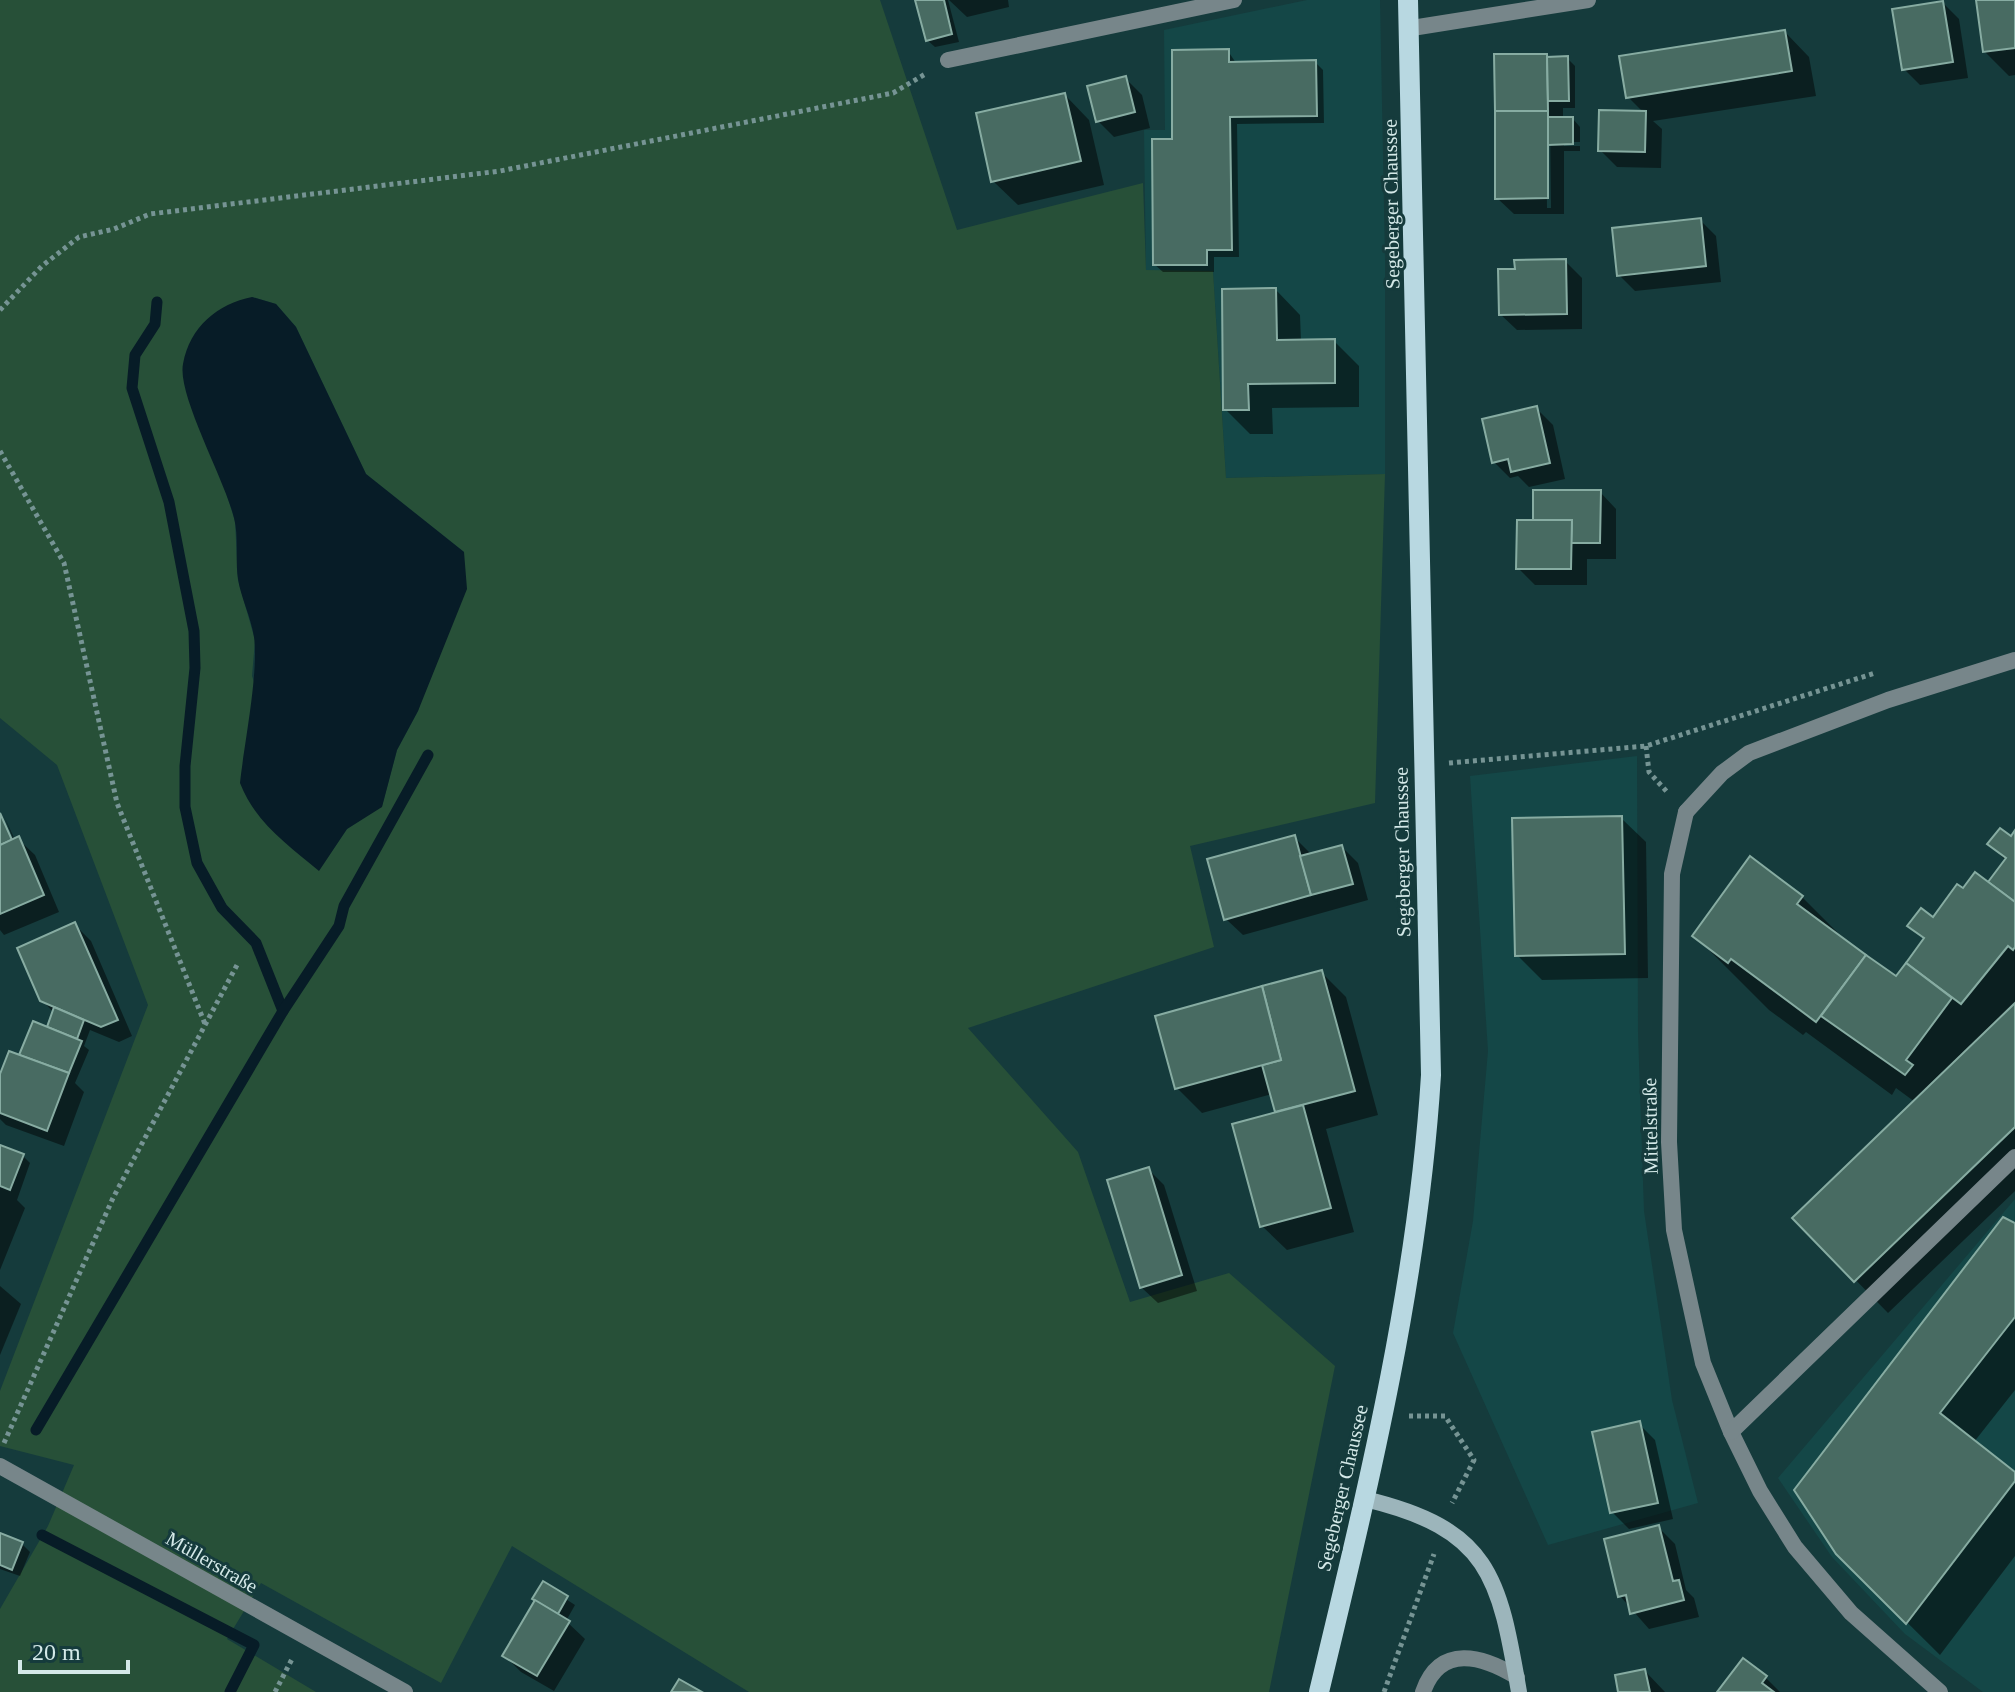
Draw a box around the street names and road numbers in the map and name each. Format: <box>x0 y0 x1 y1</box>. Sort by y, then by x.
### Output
street label: Segeberger Chaussee <box>1379 119 1404 289</box>
street label: Segeberger Chaussee <box>1390 767 1415 937</box>
street label: Mittelstraße <box>1638 1077 1662 1175</box>
street label: Segeberger Chaussee <box>1312 1403 1373 1574</box>
street label: Müllerstraße <box>162 1527 262 1597</box>

